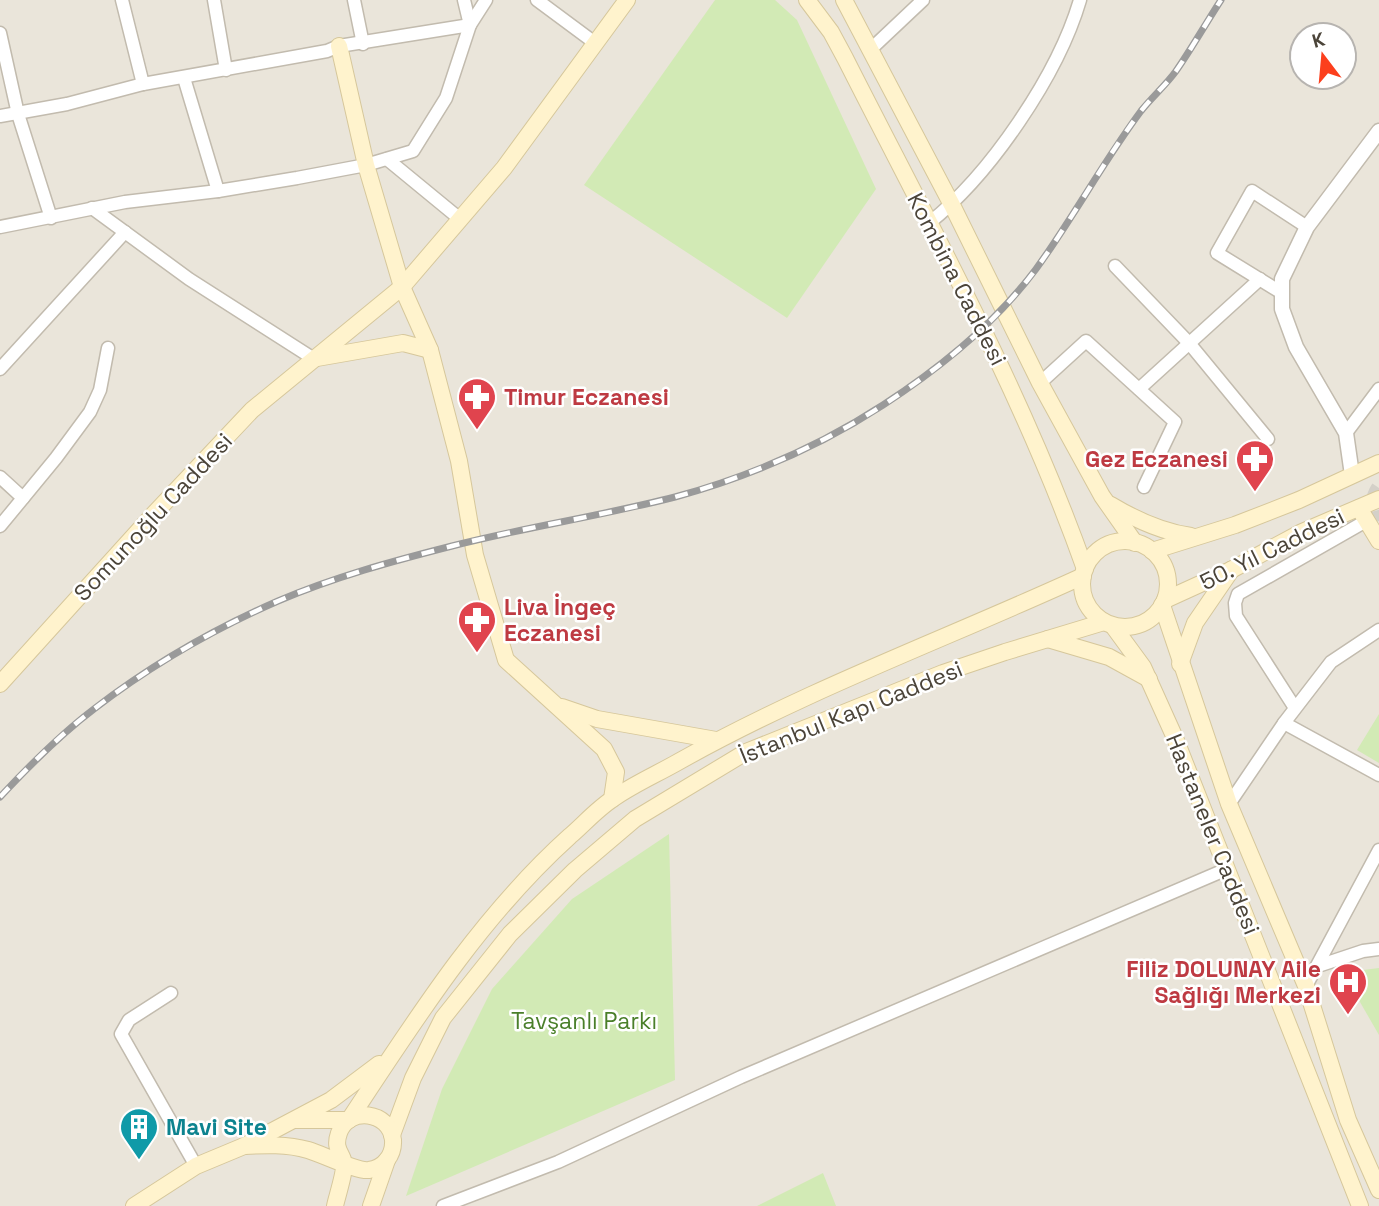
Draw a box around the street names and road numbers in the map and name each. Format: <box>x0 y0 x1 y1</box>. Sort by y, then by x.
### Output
street label: Kombina Caddesi <box>901 188 1013 370</box>
street label: Somunoğlu Caddesi <box>67 427 239 607</box>
street label: 50. Yıl Caddesi <box>1195 501 1349 597</box>
street label: İstanbul Kapı Caddesi <box>735 654 967 770</box>
street label: Hastaneler Caddesi <box>1159 729 1267 939</box>

